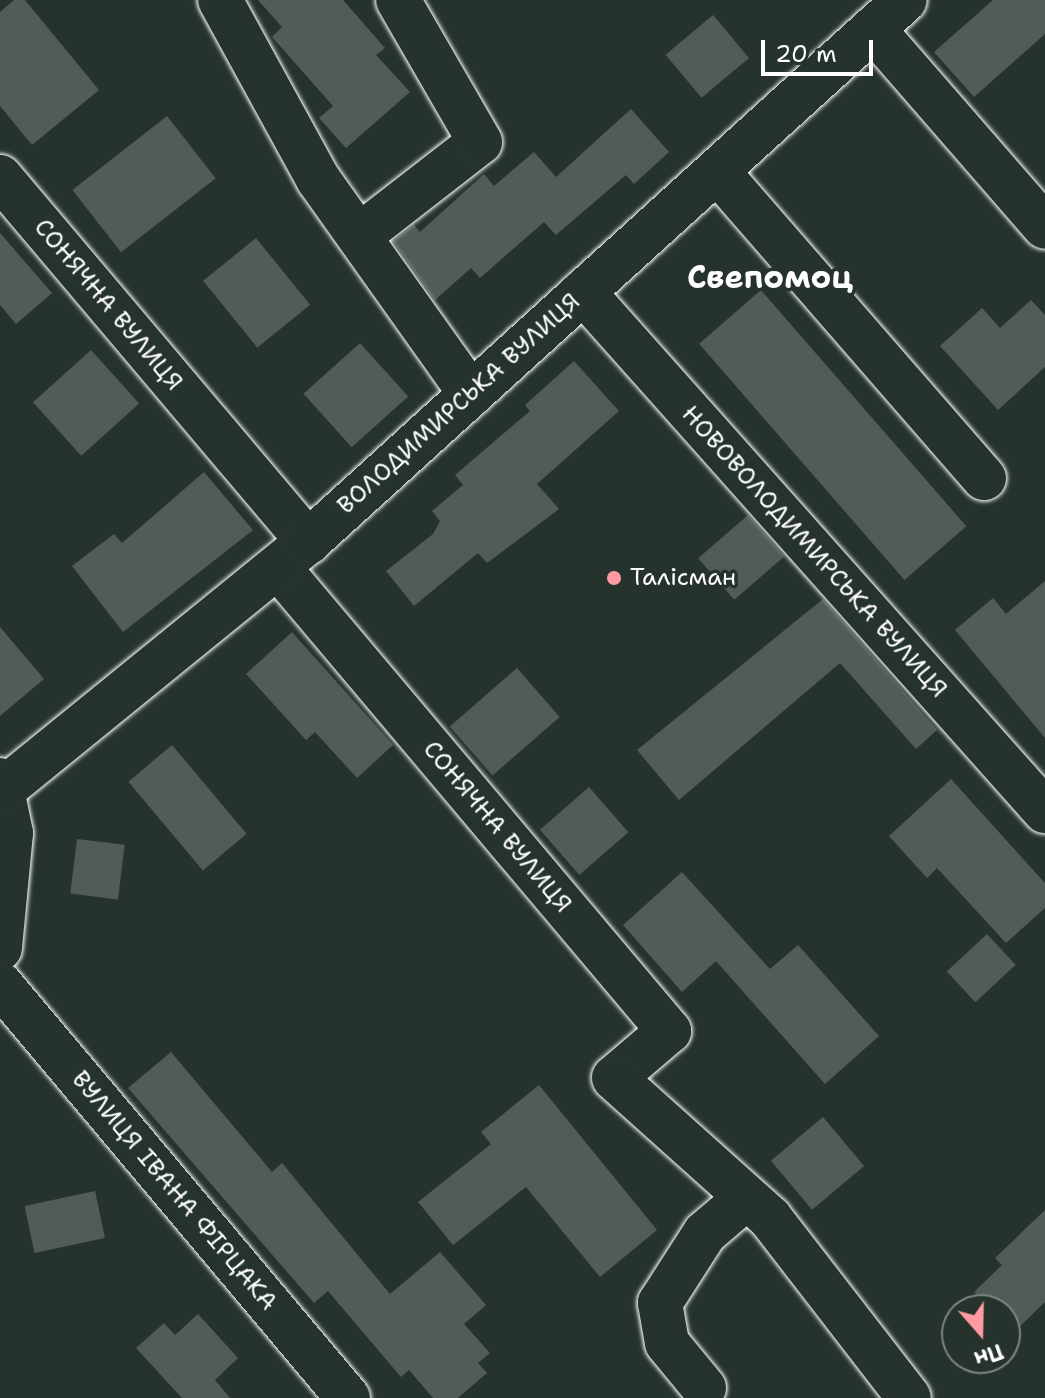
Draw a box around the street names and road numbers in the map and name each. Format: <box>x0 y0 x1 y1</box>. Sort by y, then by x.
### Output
street label: СОНЯЧНА ВУЛИЦЯ <box>28 213 188 397</box>
street label: ВОЛОДИМИРСЬКА ВУЛИЦЯ <box>332 287 586 521</box>
street label: НОВОВОЛОДИМИРСЬКА ВУЛИЦЯ <box>675 400 953 704</box>
street label: СОНЯЧНА ВУЛИЦЯ <box>417 735 577 919</box>
street label: ВУЛИЦЯ ІВАНА ФІРЦАКА <box>65 1065 283 1317</box>

